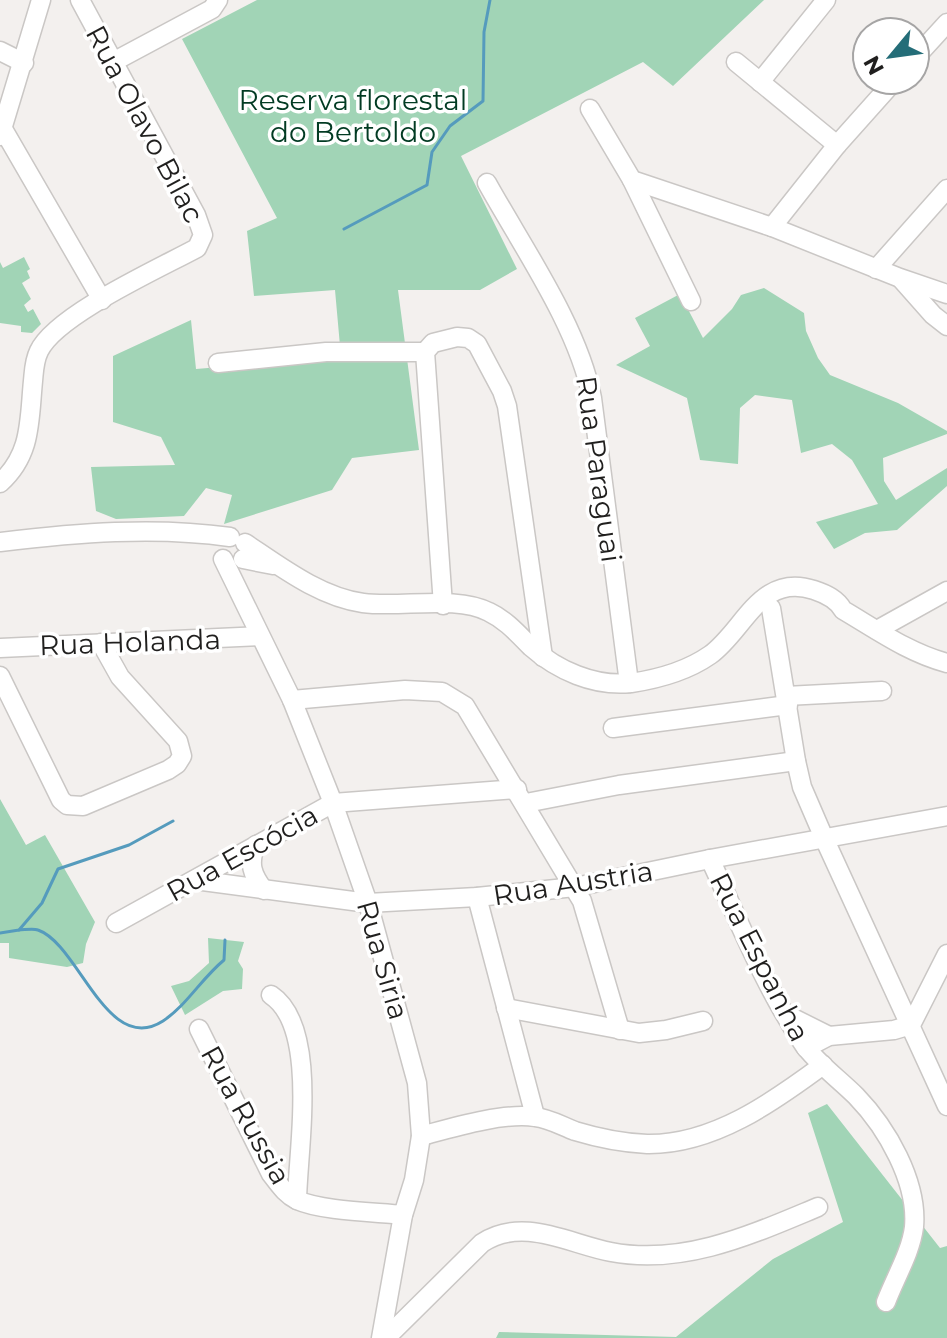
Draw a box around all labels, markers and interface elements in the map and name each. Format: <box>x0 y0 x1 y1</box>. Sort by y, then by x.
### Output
north arrow <box>851 16 931 96</box>
street label: Rua Olavo Bilac <box>79 20 211 228</box>
text: N <box>858 51 890 80</box>
park label: Reserva florestal do Bertoldo <box>239 83 467 149</box>
street label: Rua Paraguai <box>569 374 629 564</box>
street label: Rua Holanda <box>39 622 221 662</box>
street label: Rua Escócia <box>160 797 324 909</box>
street label: Rua Austria <box>491 854 655 912</box>
street label: Rua Espanha <box>703 867 817 1047</box>
street label: Rua Siria <box>350 896 416 1024</box>
street label: Rua Russia <box>194 1040 298 1190</box>

